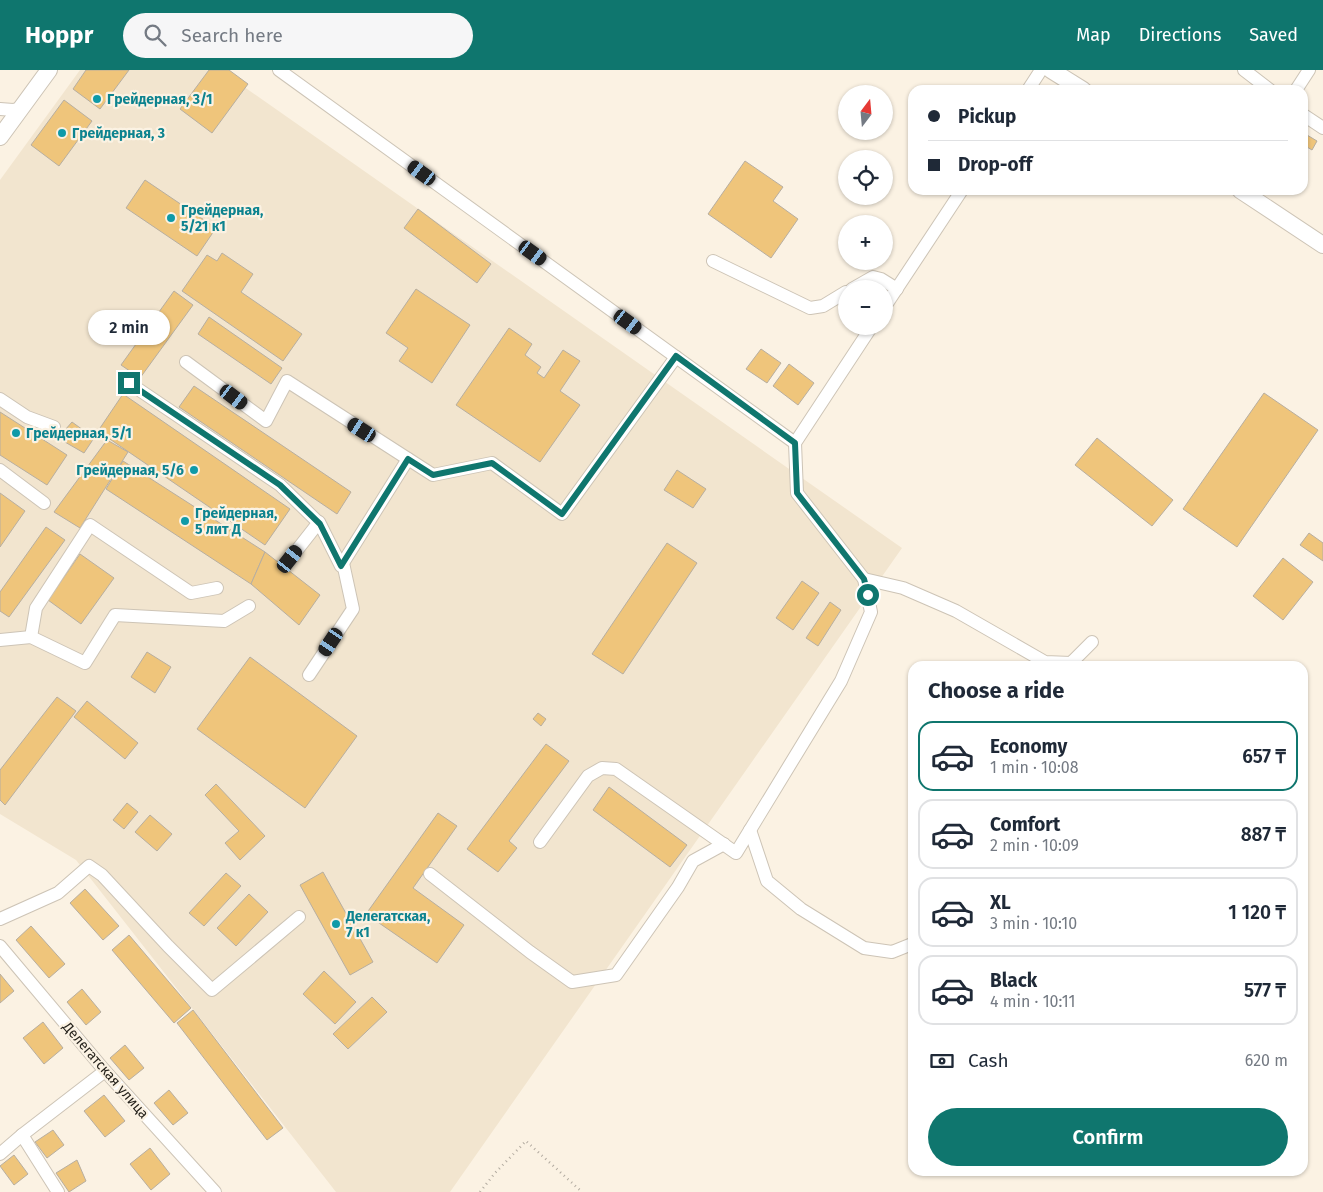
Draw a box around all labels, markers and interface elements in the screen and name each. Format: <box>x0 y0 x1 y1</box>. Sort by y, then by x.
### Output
search box <box>123 13 473 58</box>
text: Hoppr <box>25 21 93 49</box>
icon: search <box>141 21 169 49</box>
text: Search here <box>181 24 283 47</box>
text: Map <box>1076 24 1111 46</box>
text: Directions <box>1139 24 1221 46</box>
text: Saved <box>1249 24 1298 46</box>
north arrow <box>838 85 892 140</box>
map controls <box>838 85 893 335</box>
place label: Грейдерная, 3/1 <box>107 91 213 108</box>
marker: Грейдерная, 3/1 <box>91 93 103 105</box>
text: Pickup <box>958 105 1016 128</box>
place label: Грейдерная, 3 <box>72 125 165 142</box>
marker: Грейдерная, 3 <box>56 127 68 139</box>
button: locate <box>838 150 893 205</box>
text: Drop-off <box>958 153 1032 176</box>
car <box>405 158 438 188</box>
place label: Грейдерная, 5/21 к1 <box>181 202 263 235</box>
marker: Грейдерная, 5/21 к1 <box>165 212 177 224</box>
button: + <box>838 215 893 270</box>
car <box>516 238 549 268</box>
button: − <box>838 280 893 335</box>
car <box>611 307 644 337</box>
callout: 2 min <box>88 310 170 346</box>
text: 2 min <box>109 318 149 337</box>
route end <box>118 372 140 394</box>
car <box>217 382 250 412</box>
car <box>345 416 378 444</box>
place label: Грейдерная, 5/1 <box>26 425 132 442</box>
marker: Грейдерная, 5/1 <box>10 427 22 439</box>
place label: Грейдерная, 5/6 <box>76 462 184 479</box>
marker: Грейдерная, 5/6 <box>188 464 200 476</box>
place label: Грейдерная, 5 лит Д <box>195 505 277 538</box>
marker: Грейдерная, 5 лит Д <box>179 515 191 527</box>
car <box>274 543 305 575</box>
route start <box>857 584 879 606</box>
car <box>316 625 345 659</box>
text: Choose a ride <box>928 677 1064 704</box>
icon: car <box>930 734 975 779</box>
text: Economy <box>990 735 1067 758</box>
text: 657 ₸ <box>1242 745 1286 768</box>
text: 1 min · 10:08 <box>990 758 1079 777</box>
icon: car <box>930 812 975 857</box>
text: Comfort <box>990 813 1060 836</box>
text: 887 ₸ <box>1241 823 1286 846</box>
text: 2 min · 10:09 <box>990 836 1079 855</box>
icon: car <box>930 890 975 935</box>
text: XL <box>990 891 1011 914</box>
text: 1 120 ₸ <box>1228 901 1286 924</box>
place label: Делегатская, 7 к1 <box>345 908 430 941</box>
text: 3 min · 10:10 <box>990 914 1077 933</box>
marker: Делегатская, 7 к1 <box>330 918 342 930</box>
icon: car <box>930 968 975 1013</box>
text: Black <box>990 969 1037 992</box>
text: 577 ₸ <box>1244 979 1286 1002</box>
text: 4 min · 10:11 <box>990 992 1075 1011</box>
street label: Делегатская улица <box>58 1018 152 1122</box>
icon: cash <box>928 1047 956 1075</box>
text: Cash <box>968 1049 1009 1072</box>
text: 620 m <box>1245 1051 1288 1070</box>
button: Confirm <box>928 1108 1288 1166</box>

